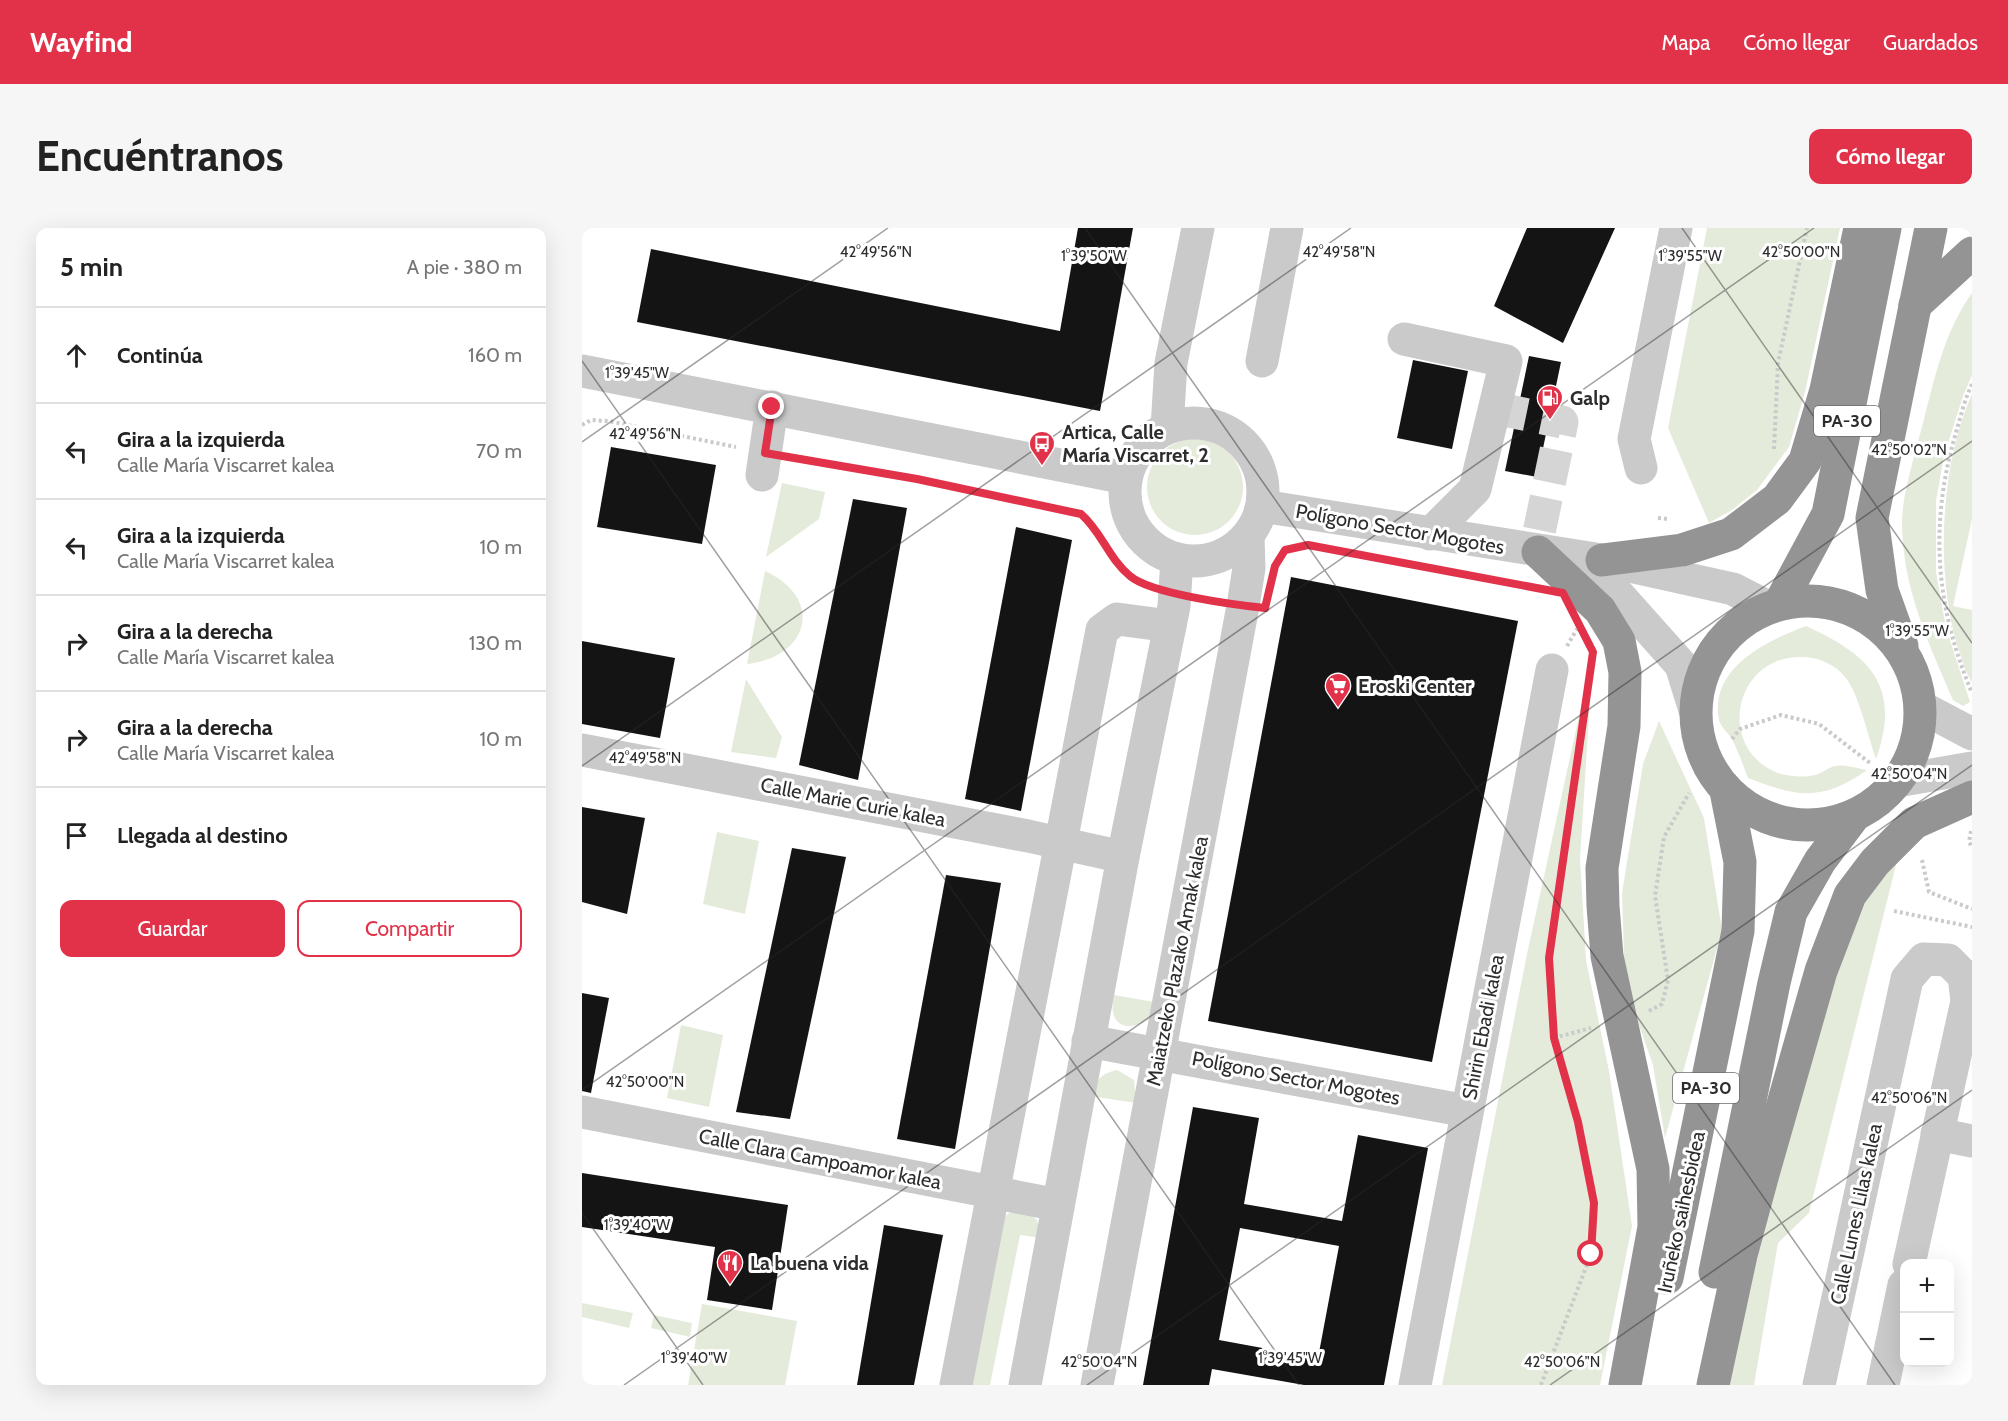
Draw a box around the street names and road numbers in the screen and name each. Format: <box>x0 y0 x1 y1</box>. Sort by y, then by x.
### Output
road number: PA-30 <box>1814 406 1880 436</box>
street label: Polígono Sector Mogotes <box>1294 499 1506 559</box>
street label: Calle Marie Curie kalea <box>759 772 948 832</box>
street label: Maiatzeko Plazako Amak kalea <box>1141 834 1213 1088</box>
street label: Shirin Ebadi kalea <box>1457 952 1509 1102</box>
street label: Polígono Sector Mogotes <box>1190 1046 1402 1110</box>
road number: PA-30 <box>1673 1073 1739 1103</box>
street label: Calle Lunes Lilas kalea <box>1825 1121 1887 1307</box>
street label: Calle Clara Campoamor kalea <box>697 1124 944 1194</box>
street label: Iruñeko saihesbidea <box>1652 1128 1710 1295</box>

